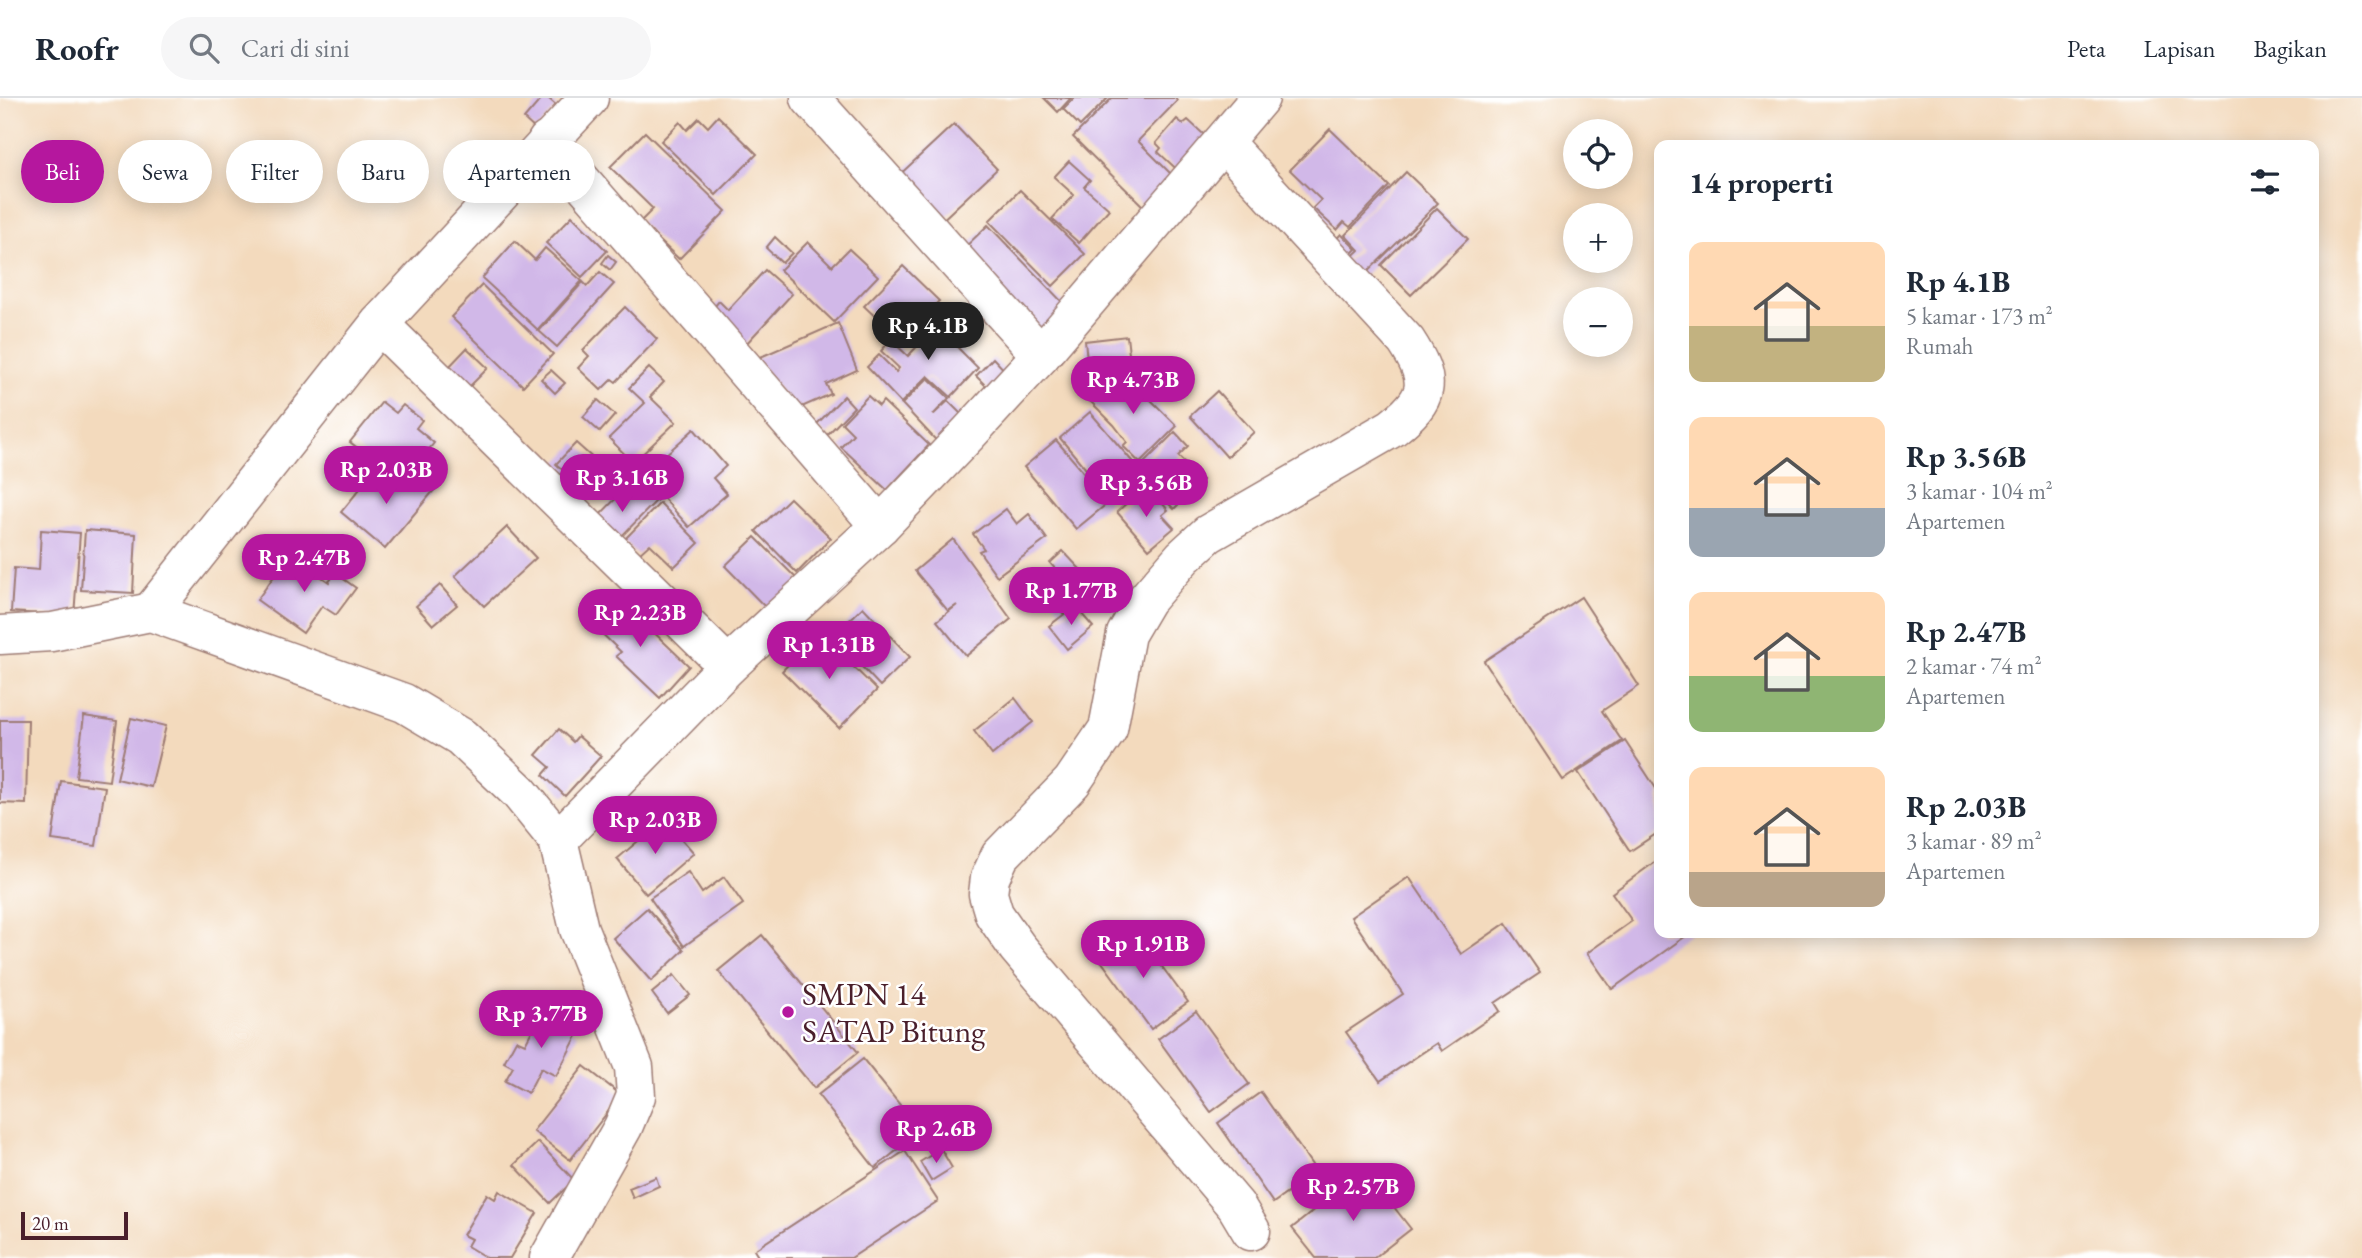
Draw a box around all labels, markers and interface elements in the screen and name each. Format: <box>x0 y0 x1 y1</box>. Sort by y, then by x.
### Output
search box <box>161 17 651 80</box>
text: Roofr <box>35 27 119 70</box>
icon: search <box>185 29 223 67</box>
text: Cari di sini <box>241 31 350 65</box>
text: Peta <box>2067 33 2106 64</box>
text: Lapisan <box>2144 33 2216 64</box>
text: Bagikan <box>2254 33 2327 64</box>
map controls <box>1563 119 1633 357</box>
button: locate <box>1563 119 1633 189</box>
chip: Beli <box>21 140 104 203</box>
chip: Sewa <box>118 140 212 203</box>
chip: Filter <box>226 140 323 203</box>
chip: Baru <box>337 140 429 203</box>
chip: Apartemen <box>443 140 595 203</box>
text: 14 properti <box>1689 163 1833 202</box>
icon: filters <box>2246 163 2284 201</box>
button: + <box>1563 203 1633 273</box>
text: Rp 4.1B <box>1906 262 2010 301</box>
icon: home <box>1745 270 1829 354</box>
button: − <box>1563 287 1633 357</box>
text: 5 kamar · 173 m² <box>1906 301 2053 331</box>
pin: Rp 4.1B <box>863 302 993 362</box>
text: Rp 4.1B <box>888 310 968 340</box>
text: Rumah <box>1906 331 1973 361</box>
pin: Rp 4.73B <box>1061 356 1205 416</box>
text: Rp 4.73B <box>1087 364 1179 394</box>
text: Rp 3.56B <box>1906 437 2026 476</box>
icon: home <box>1745 445 1829 529</box>
pin: Rp 2.03B <box>314 446 458 506</box>
text: Rp 2.03B <box>340 454 432 484</box>
pin: Rp 3.16B <box>550 454 694 514</box>
pin: Rp 3.56B <box>1074 460 1218 519</box>
text: Rp 3.16B <box>576 462 668 492</box>
text: Rp 3.56B <box>1100 467 1192 497</box>
text: 3 kamar · 104 m² <box>1906 476 2053 506</box>
text: Apartemen <box>1906 506 2005 536</box>
pin: Rp 2.47B <box>232 534 376 594</box>
text: Rp 2.47B <box>258 542 350 572</box>
pin: Rp 1.77B <box>999 568 1143 627</box>
text: Rp 1.77B <box>1025 575 1117 605</box>
pin: Rp 2.23B <box>568 589 712 649</box>
text: Rp 2.23B <box>594 597 686 627</box>
text: Rp 2.47B <box>1906 612 2026 651</box>
icon: home <box>1745 620 1829 704</box>
pin: Rp 1.31B <box>757 622 901 681</box>
text: Rp 1.31B <box>783 629 875 659</box>
text: 2 kamar · 74 m² <box>1906 651 2042 681</box>
text: Apartemen <box>1906 681 2005 711</box>
text: Rp 2.03B <box>1906 787 2026 826</box>
icon: home <box>1745 795 1829 879</box>
pin: Rp 2.03B <box>583 796 727 856</box>
text: Rp 2.03B <box>609 804 701 834</box>
text: 3 kamar · 89 m² <box>1906 826 2042 856</box>
text: Apartemen <box>1906 856 2005 886</box>
pin: Rp 1.91B <box>1071 920 1215 980</box>
text: Rp 1.91B <box>1097 928 1189 958</box>
place label: SMPN 14 SATAP Bitung <box>802 973 986 1052</box>
pin: Rp 3.77B <box>469 990 613 1050</box>
text: Rp 3.77B <box>495 998 587 1028</box>
marker: SMPN 14 SATAP Bitung <box>780 1004 796 1020</box>
pin: Rp 2.6B <box>871 1105 1001 1165</box>
text: Rp 2.6B <box>896 1113 976 1143</box>
pin: Rp 2.57B <box>1281 1164 1425 1223</box>
text: Rp 2.57B <box>1307 1171 1399 1201</box>
scale bar <box>21 1209 128 1241</box>
text: 20 m <box>32 1211 69 1236</box>

